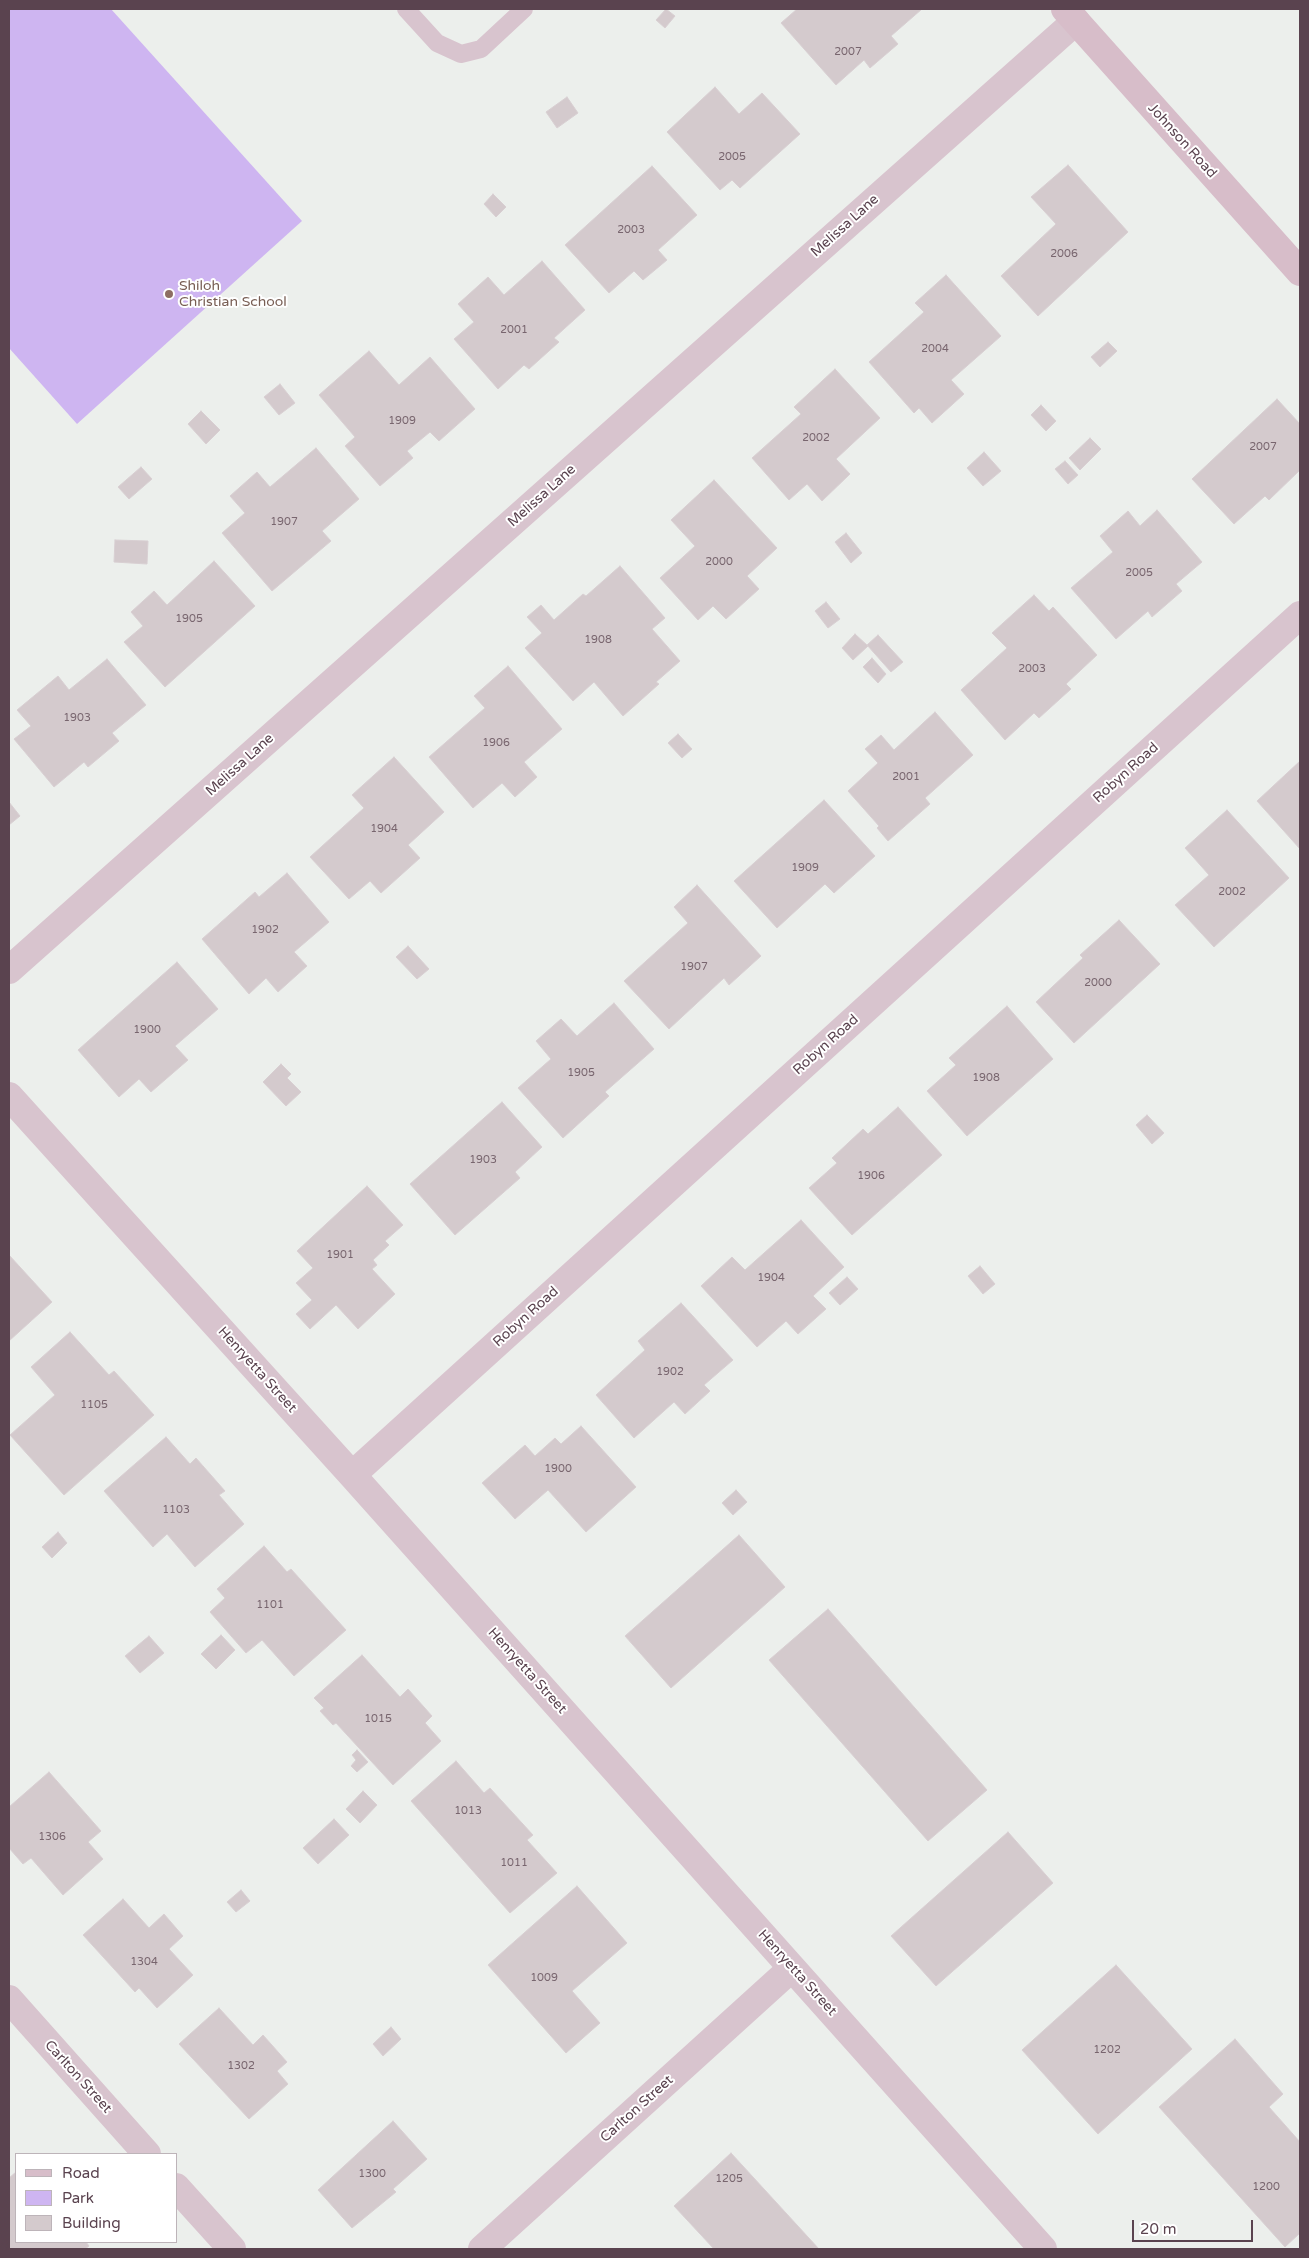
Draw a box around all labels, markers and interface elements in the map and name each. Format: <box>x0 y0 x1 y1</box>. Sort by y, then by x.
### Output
house number: 2007 <box>834 45 862 59</box>
street label: Johnson Road <box>1144 100 1220 182</box>
house number: 2005 <box>718 150 746 164</box>
street label: Melissa Lane <box>808 191 882 261</box>
house number: 2003 <box>617 223 645 237</box>
house number: 2006 <box>1050 247 1078 261</box>
place label: Shiloh Christian School <box>179 278 287 310</box>
marker: Shiloh Christian School <box>163 288 175 300</box>
house number: 2001 <box>500 323 528 337</box>
house number: 2004 <box>921 342 949 356</box>
house number: 1909 <box>388 414 416 428</box>
house number: 2002 <box>802 431 830 445</box>
house number: 2007 <box>1249 440 1277 454</box>
street label: Melissa Lane <box>505 461 579 531</box>
house number: 1907 <box>270 515 298 529</box>
house number: 2000 <box>705 555 733 569</box>
house number: 2005 <box>1125 566 1153 580</box>
house number: 1905 <box>175 612 203 626</box>
house number: 1908 <box>584 633 612 647</box>
house number: 2003 <box>1018 662 1046 676</box>
house number: 1903 <box>63 711 91 725</box>
street label: Melissa Lane <box>203 730 277 800</box>
house number: 1906 <box>482 736 510 750</box>
street label: Robyn Road <box>1090 739 1162 807</box>
house number: 2001 <box>892 770 920 784</box>
house number: 1904 <box>370 822 398 836</box>
house number: 1909 <box>791 861 819 875</box>
house number: 2002 <box>1218 885 1246 899</box>
house number: 1902 <box>251 923 279 937</box>
house number: 1907 <box>680 960 708 974</box>
house number: 2000 <box>1084 976 1112 990</box>
street label: Robyn Road <box>790 1011 862 1079</box>
house number: 1900 <box>133 1023 161 1037</box>
house number: 1905 <box>567 1066 595 1080</box>
house number: 1908 <box>972 1071 1000 1085</box>
house number: 1903 <box>469 1153 497 1167</box>
house number: 1906 <box>857 1169 885 1183</box>
house number: 1901 <box>326 1248 354 1262</box>
house number: 1904 <box>757 1271 785 1285</box>
street label: Robyn Road <box>490 1283 562 1351</box>
street label: Henryetta Street <box>214 1324 300 1416</box>
house number: 1902 <box>656 1365 684 1379</box>
house number: 1105 <box>80 1398 108 1412</box>
house number: 1900 <box>544 1462 572 1476</box>
house number: 1103 <box>162 1503 190 1517</box>
house number: 1101 <box>256 1598 284 1612</box>
street label: Henryetta Street <box>484 1625 570 1717</box>
house number: 1015 <box>364 1712 392 1726</box>
house number: 1013 <box>454 1804 482 1818</box>
house number: 1306 <box>38 1830 66 1844</box>
house number: 1011 <box>500 1856 528 1870</box>
street label: Henryetta Street <box>754 1927 840 2019</box>
house number: 1304 <box>130 1955 158 1969</box>
house number: 1009 <box>530 1971 558 1985</box>
street label: Carlton Street <box>41 2037 115 2117</box>
house number: 1202 <box>1093 2043 1121 2057</box>
house number: 1302 <box>227 2059 255 2073</box>
street label: Carlton Street <box>597 2072 677 2146</box>
legend <box>15 2153 178 2243</box>
text: Road <box>62 2164 100 2182</box>
house number: 1300 <box>358 2167 386 2181</box>
house number: 1205 <box>715 2172 743 2186</box>
house number: 1200 <box>1252 2180 1280 2194</box>
text: Park <box>62 2189 94 2207</box>
scale bar <box>1134 2210 1255 2242</box>
text: Building <box>62 2214 121 2232</box>
text: 20 m <box>1140 2220 1177 2238</box>

